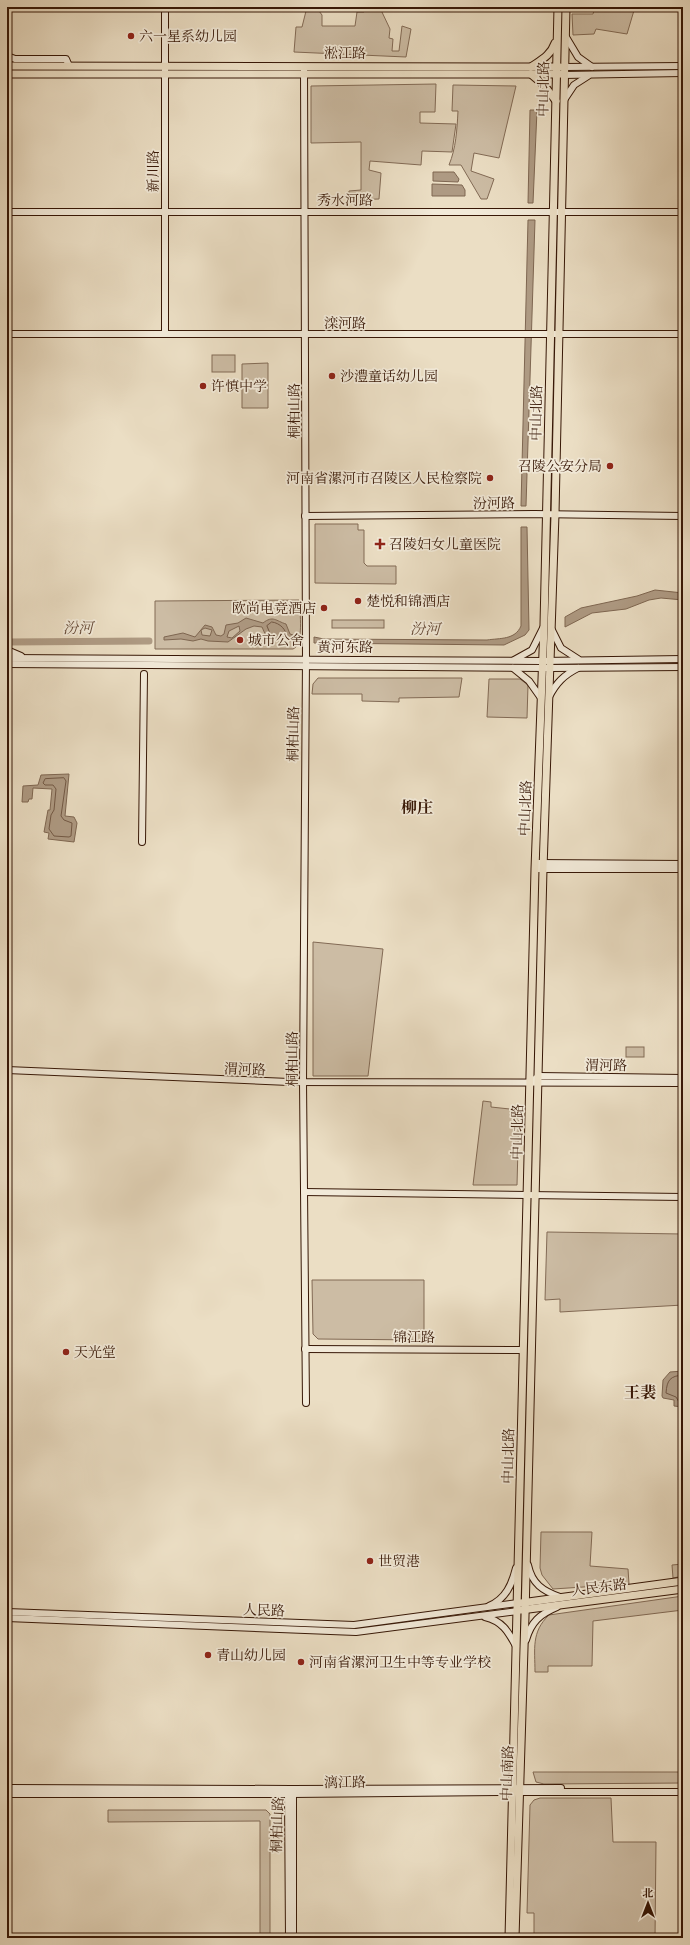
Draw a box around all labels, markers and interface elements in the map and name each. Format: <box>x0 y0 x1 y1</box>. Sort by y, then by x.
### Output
place label: 六一星系幼儿园 <box>139 27 237 45</box>
marker: 六一星系幼儿园 <box>126 31 136 41</box>
street label: 淞江路 <box>324 44 366 62</box>
street label: 中山北路 <box>534 61 552 117</box>
street label: 新川路 <box>144 150 162 192</box>
street label: 秀水河路 <box>317 191 373 209</box>
street label: 滦河路 <box>324 314 366 332</box>
place label: 沙澧童话幼儿园 <box>340 367 438 385</box>
marker: 沙澧童话幼儿园 <box>327 371 337 381</box>
place label: 许慎中学 <box>211 377 267 395</box>
marker: 许慎中学 <box>198 381 208 391</box>
street label: 桐柏山路 <box>285 383 303 439</box>
street label: 中山北路 <box>527 385 545 441</box>
place label: 召陵公安分局 <box>518 457 602 475</box>
marker: 召陵公安分局 <box>605 461 615 471</box>
place label: 河南省漯河市召陵区人民检察院 <box>286 469 482 487</box>
marker: 河南省漯河市召陵区人民检察院 <box>485 473 495 483</box>
street label: 汾河路 <box>473 494 515 512</box>
place label: 召陵妇女儿童医院 <box>389 535 501 553</box>
marker: 召陵妇女儿童医院 <box>374 538 386 550</box>
place label: 楚悦和锦酒店 <box>366 592 450 610</box>
marker: 楚悦和锦酒店 <box>353 596 363 606</box>
place label: 欧尚电竞酒店 <box>232 599 316 617</box>
marker: 欧尚电竞酒店 <box>319 603 329 613</box>
water label: 汾河 <box>63 618 96 637</box>
water label: 汾河 <box>410 619 443 638</box>
place label: 城市公舍 <box>248 631 304 649</box>
marker: 城市公舍 <box>235 635 245 645</box>
street label: 黄河东路 <box>317 638 373 656</box>
street label: 桐柏山路 <box>284 706 302 762</box>
street label: 中山北路 <box>515 780 535 836</box>
district label: 柳庄 <box>401 797 433 818</box>
street label: 桐柏山路 <box>283 1031 301 1087</box>
street label: 渭河路 <box>585 1056 627 1074</box>
street label: 渭河路 <box>224 1059 266 1079</box>
street label: 中山北路 <box>508 1104 526 1160</box>
street label: 锦江路 <box>393 1328 435 1346</box>
place label: 天光堂 <box>74 1343 116 1361</box>
marker: 天光堂 <box>61 1347 71 1357</box>
district label: 王裴 <box>624 1382 656 1403</box>
street label: 中山北路 <box>499 1428 517 1484</box>
place label: 世贸港 <box>378 1552 420 1570</box>
marker: 世贸港 <box>365 1556 375 1566</box>
street label: 人民东路 <box>570 1575 628 1599</box>
street label: 人民路 <box>243 1600 285 1620</box>
place label: 青山幼儿园 <box>216 1646 286 1664</box>
marker: 青山幼儿园 <box>203 1650 213 1660</box>
place label: 河南省漯河卫生中等专业学校 <box>309 1653 491 1671</box>
marker: 河南省漯河卫生中等专业学校 <box>296 1657 306 1667</box>
street label: 中山南路 <box>497 1745 517 1801</box>
street label: 漓江路 <box>324 1773 366 1791</box>
street label: 桐柏山路 <box>267 1797 287 1853</box>
north arrow <box>628 1883 668 1923</box>
text: 北 <box>643 1886 654 1900</box>

